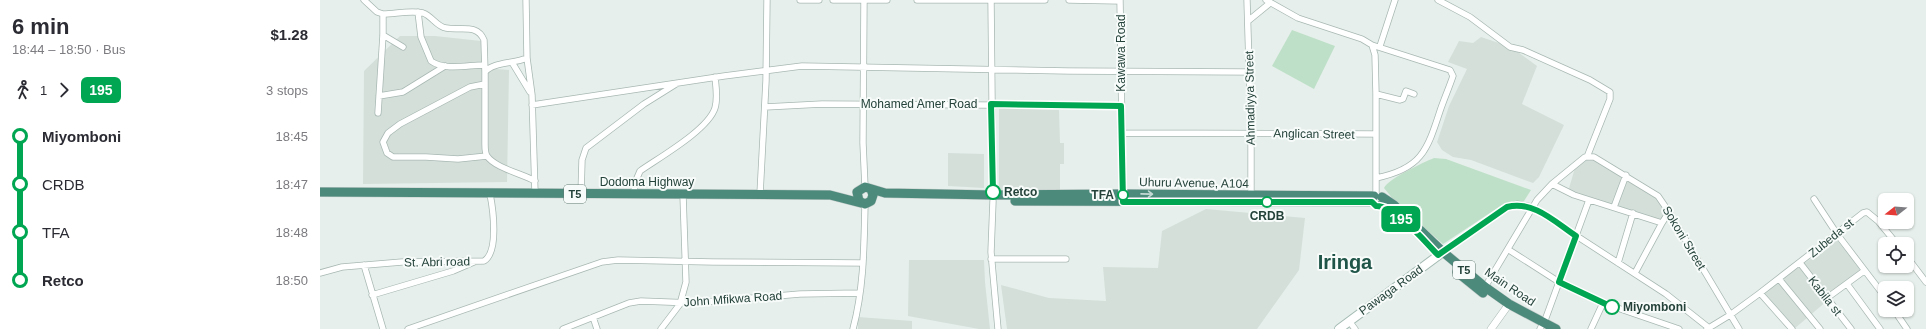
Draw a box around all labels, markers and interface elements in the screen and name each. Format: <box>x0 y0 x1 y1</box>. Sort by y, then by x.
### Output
text: 6 min <box>12 14 69 39</box>
street label: Kawawa Road <box>1114 14 1128 92</box>
text: $1.28 <box>270 26 308 43</box>
text: 18:44 – 18:50 · Bus <box>12 42 125 57</box>
street label: Ahmadiyya Street <box>1242 50 1258 145</box>
icon: walk <box>12 79 34 101</box>
icon: forward <box>53 79 75 101</box>
text: 195 <box>89 82 113 98</box>
text: 1 <box>40 83 47 98</box>
text: 3 stops <box>266 83 308 98</box>
street label: Mohamed Amer Road <box>861 97 977 111</box>
street label: Anglican Street <box>1273 126 1355 142</box>
text: Miyomboni <box>42 128 121 145</box>
text: 18:45 <box>275 129 308 144</box>
street label: Dodoma Highway <box>600 175 694 189</box>
street label: Uhuru Avenue, A104 <box>1139 175 1249 191</box>
text: CRDB <box>42 176 85 193</box>
text: 18:47 <box>275 177 308 192</box>
marker: Retco <box>985 184 1001 200</box>
road number: T5 <box>564 185 586 203</box>
place label: Retco <box>1004 185 1037 199</box>
place label: TFA <box>1091 188 1114 202</box>
marker: TFA <box>1117 189 1129 201</box>
one-way arrow <box>1140 190 1153 198</box>
north arrow <box>1878 193 1914 229</box>
map controls <box>1878 193 1914 317</box>
marker: CRDB <box>1261 196 1273 208</box>
street label: Sokoni Street <box>1659 204 1709 273</box>
line badge: 195 <box>1378 206 1424 232</box>
place label: CRDB <box>1250 209 1285 223</box>
text: 195 <box>1389 211 1413 227</box>
street label: Zubeda st <box>1806 215 1857 260</box>
text: TFA <box>42 224 70 241</box>
text: 18:48 <box>275 225 308 240</box>
button: locate <box>1878 237 1914 273</box>
district label: Iringa <box>1318 251 1373 273</box>
street label: St. Abri road <box>404 254 470 270</box>
road number: T5 <box>1453 261 1475 279</box>
street label: Pawaga Road <box>1356 262 1426 318</box>
street label: Main Road <box>1482 265 1538 309</box>
text: Retco <box>42 272 84 289</box>
text: 18:50 <box>275 273 308 288</box>
street label: Kabila st <box>1805 274 1845 319</box>
button: layers <box>1878 281 1914 317</box>
street label: John Mfikwa Road <box>683 289 783 309</box>
marker: Miyomboni <box>1604 299 1620 315</box>
place label: Miyomboni <box>1623 300 1686 314</box>

